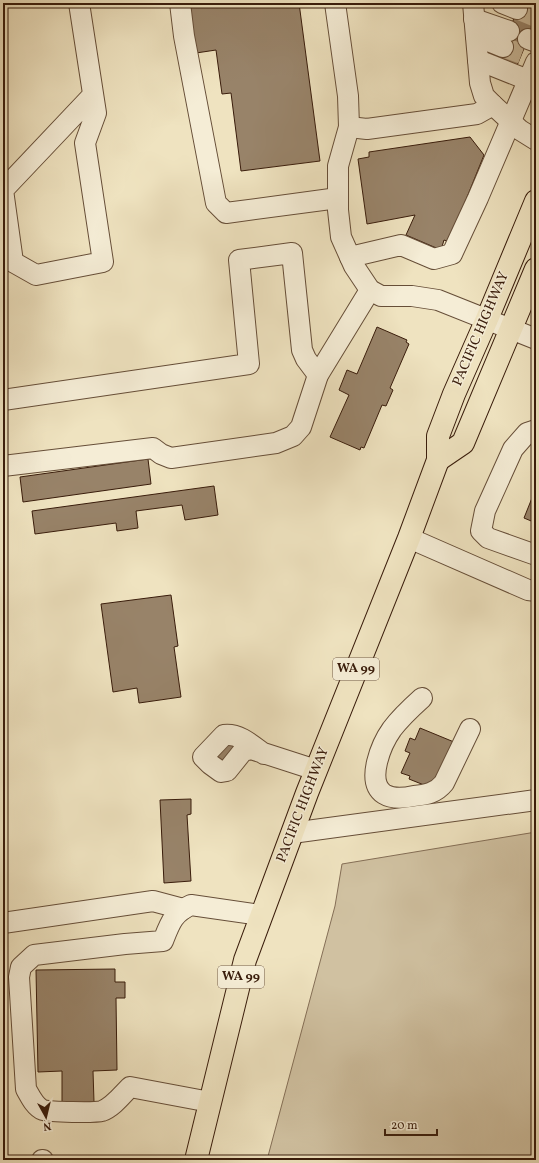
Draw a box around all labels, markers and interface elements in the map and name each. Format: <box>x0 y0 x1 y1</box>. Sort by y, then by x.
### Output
street label: PACIFIC HIGHWAY <box>448 269 514 389</box>
road number: WA 99 <box>333 658 379 680</box>
street label: PACIFIC HIGHWAY <box>272 744 334 866</box>
road number: WA 99 <box>218 966 264 988</box>
north arrow <box>26 1097 66 1137</box>
scale bar <box>385 1111 437 1137</box>
text: N <box>42 1117 52 1133</box>
text: 20 m <box>391 1118 418 1134</box>

